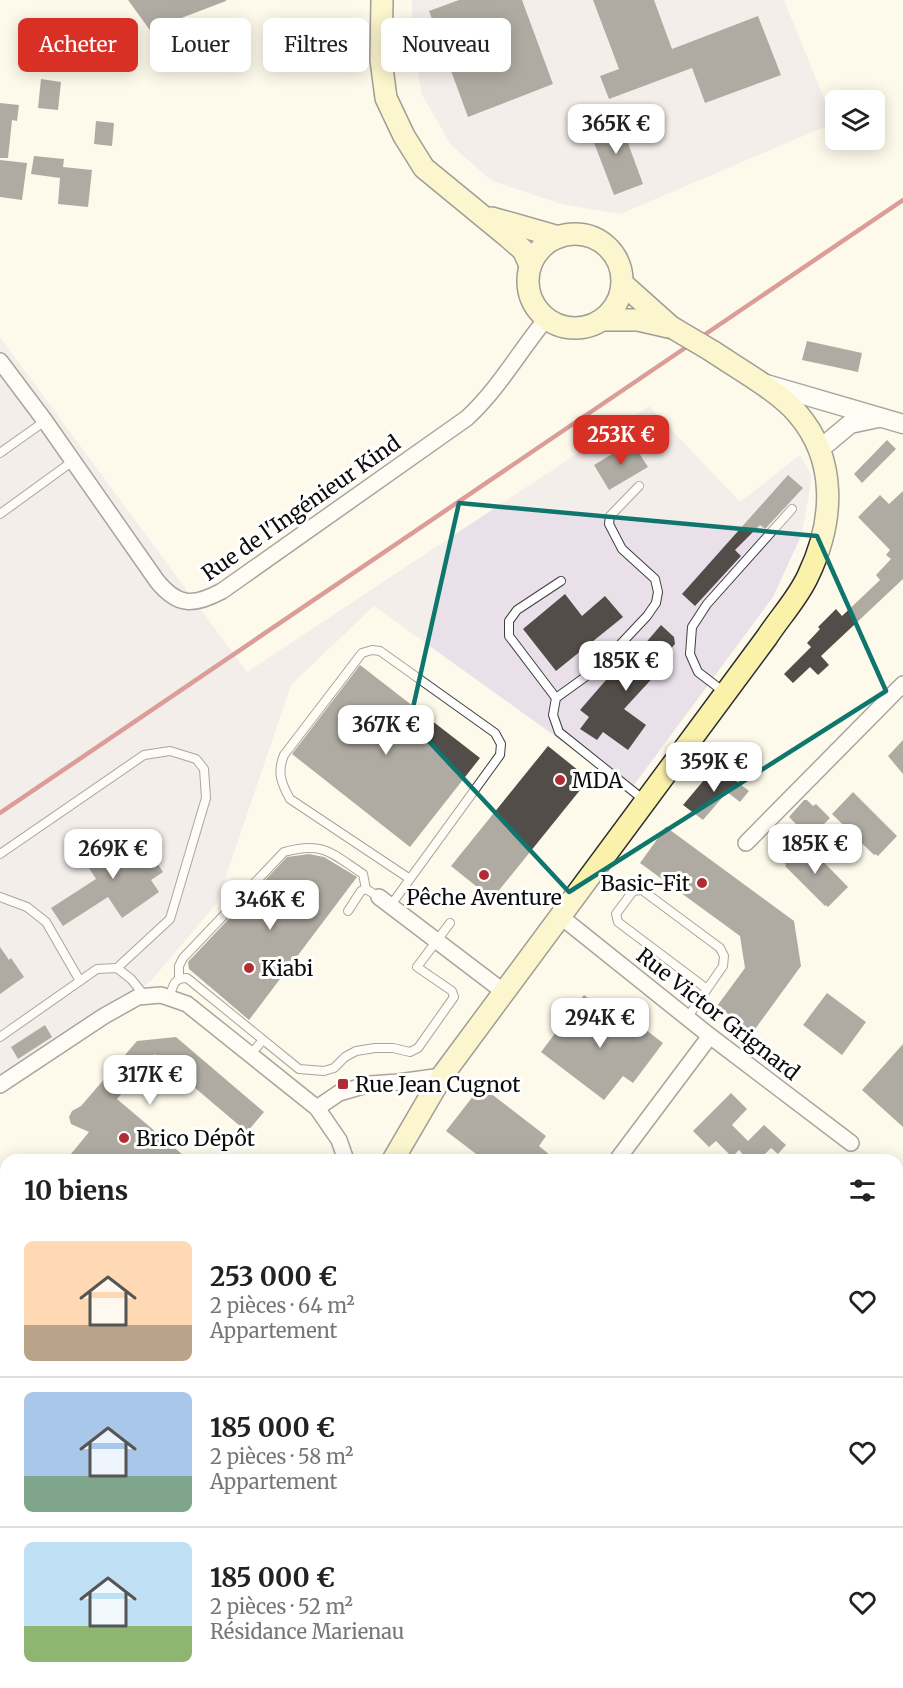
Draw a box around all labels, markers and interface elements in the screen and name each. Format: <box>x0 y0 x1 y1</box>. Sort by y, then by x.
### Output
chip: Acheter <box>18 18 138 72</box>
chip: Louer <box>150 18 251 72</box>
chip: Filtres <box>263 18 369 72</box>
chip: Nouveau <box>381 18 511 72</box>
map controls <box>825 90 885 150</box>
button: layers <box>825 90 885 150</box>
pin: 365K € <box>567 104 665 155</box>
text: 365K € <box>582 111 650 136</box>
pin: 253K € <box>572 415 670 466</box>
text: 253K € <box>587 422 655 447</box>
street label: Rue de l'Ingénieur Kind <box>197 429 406 587</box>
pin: 185K € <box>577 641 675 692</box>
text: 185K € <box>593 648 659 673</box>
pin: 367K € <box>337 705 435 756</box>
text: 367K € <box>352 712 420 737</box>
pin: 359K € <box>665 742 763 793</box>
text: 359K € <box>680 749 748 774</box>
place label: MDA <box>572 767 623 794</box>
marker: MDA <box>553 773 567 787</box>
pin: 185K € <box>766 824 864 875</box>
pin: 269K € <box>64 829 162 880</box>
text: 185K € <box>782 831 848 856</box>
text: 269K € <box>78 836 148 861</box>
marker: Pêche Aventure <box>477 868 491 882</box>
place label: Basic-Fit <box>600 870 690 897</box>
marker: Basic-Fit <box>695 876 709 890</box>
pin: 346K € <box>221 880 319 931</box>
place label: Pêche Aventure <box>406 884 562 911</box>
text: 346K € <box>235 887 305 912</box>
street label: Rue Victor Grignard <box>631 942 805 1086</box>
place label: Kiabi <box>261 955 314 982</box>
marker: Kiabi <box>242 961 256 975</box>
pin: 294K € <box>551 998 649 1049</box>
text: 294K € <box>565 1005 635 1030</box>
pin: 317K € <box>101 1055 199 1106</box>
text: 317K € <box>117 1062 183 1087</box>
place label: Rue Jean Cugnot <box>355 1071 520 1098</box>
marker: Rue Jean Cugnot <box>336 1077 350 1091</box>
place label: Brico Dépôt <box>136 1125 255 1152</box>
marker: Brico Dépôt <box>117 1131 131 1145</box>
text: 10 biens <box>24 1174 128 1207</box>
icon: filters <box>846 1174 879 1207</box>
text: 253 000 € <box>210 1260 337 1293</box>
icon: home <box>72 1265 144 1337</box>
icon: heart <box>846 1285 879 1318</box>
text: 2 pièces · 64 m² <box>210 1293 355 1318</box>
text: Appartement <box>210 1318 337 1343</box>
text: 185 000 € <box>210 1411 335 1444</box>
icon: home <box>72 1416 144 1488</box>
icon: heart <box>846 1436 879 1469</box>
text: 2 pièces · 58 m² <box>210 1444 353 1469</box>
text: Appartement <box>210 1469 337 1494</box>
text: 185 000 € <box>210 1561 335 1594</box>
icon: home <box>72 1566 144 1638</box>
icon: heart <box>846 1586 879 1619</box>
text: 2 pièces · 52 m² <box>210 1594 353 1619</box>
text: Résidance Marienau <box>210 1619 404 1644</box>

